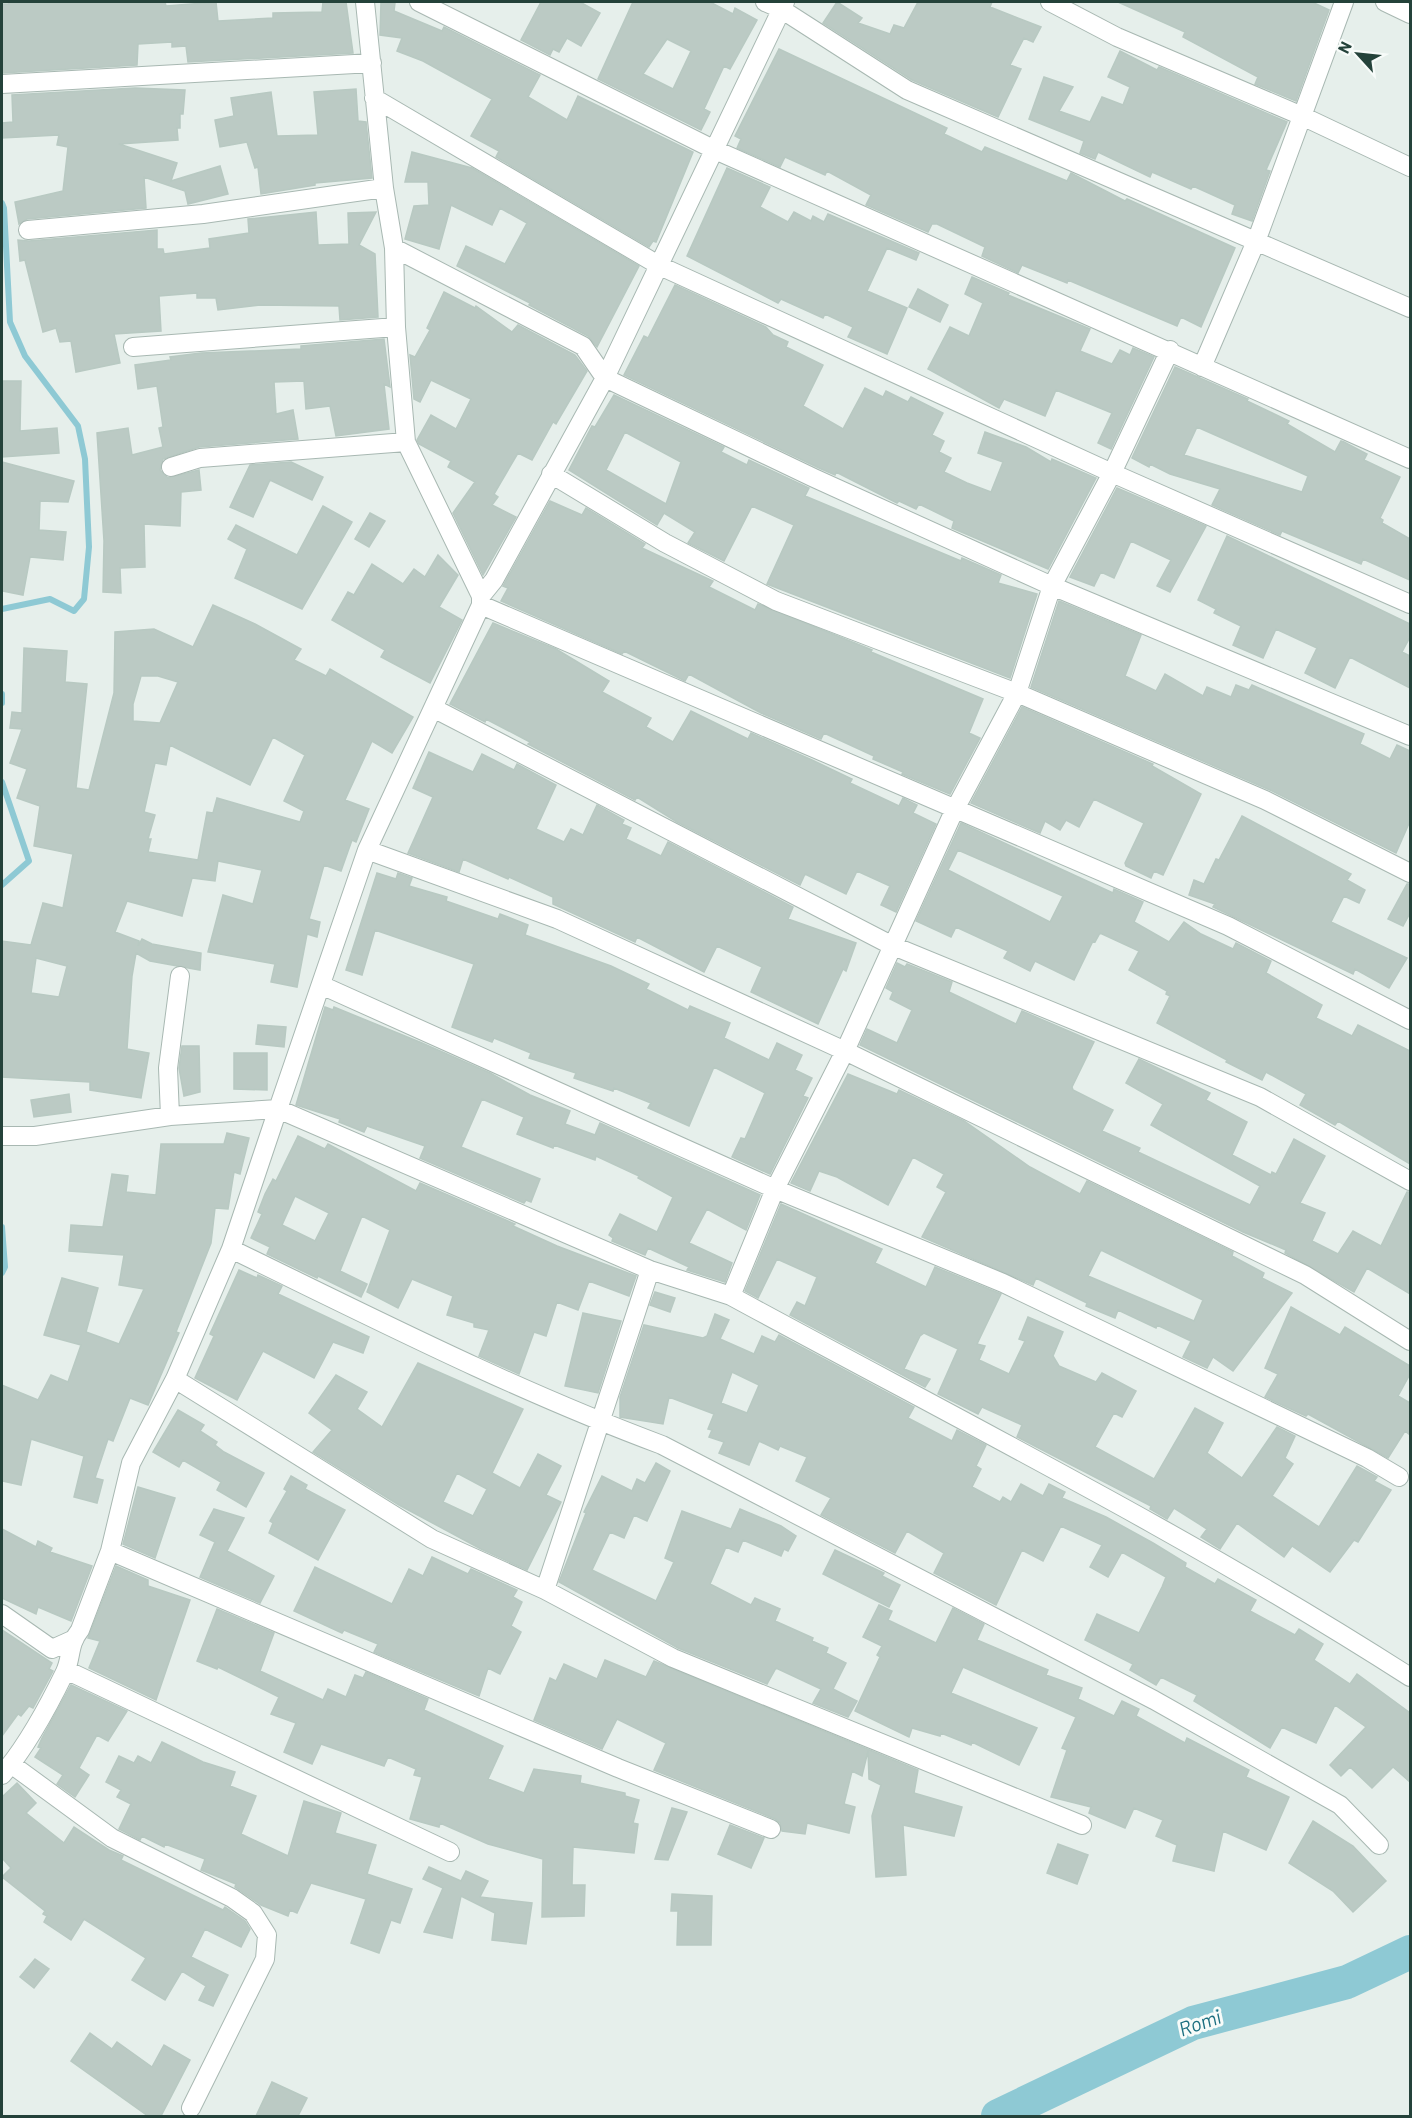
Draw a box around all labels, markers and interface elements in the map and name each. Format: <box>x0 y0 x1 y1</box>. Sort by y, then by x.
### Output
north arrow <box>1328 24 1388 84</box>
text: N <box>1333 38 1355 56</box>
water label: Romi <box>1175 2004 1224 2040</box>

